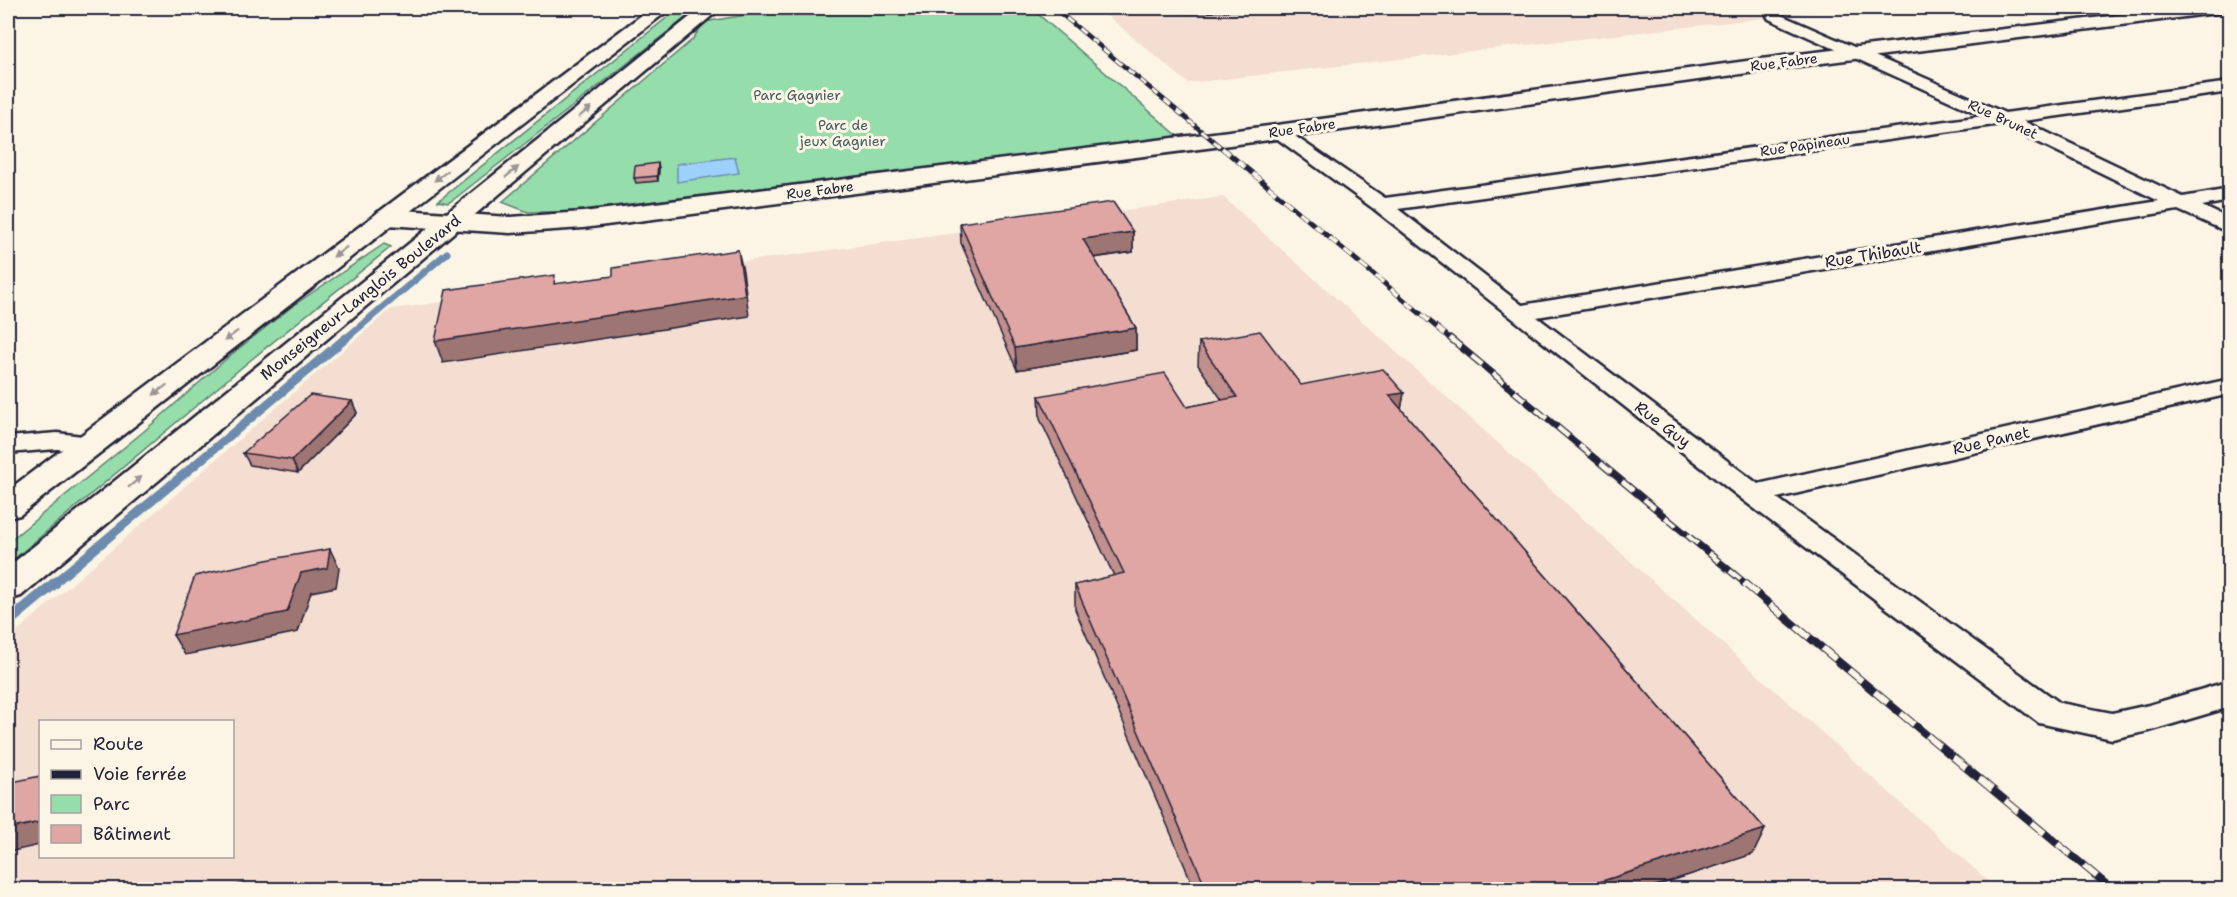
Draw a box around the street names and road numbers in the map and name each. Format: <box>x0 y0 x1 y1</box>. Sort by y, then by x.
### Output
street label: Rue Fabre <box>1749 49 1819 75</box>
street label: Rue Brunet <box>1965 95 2041 143</box>
street label: Rue Fabre <box>1267 114 1337 142</box>
street label: Rue Papineau <box>1759 130 1851 160</box>
street label: Rue Fabre <box>785 177 855 203</box>
street label: Monseigneur-Langlois Boulevard <box>256 210 465 385</box>
street label: Rue Thibault <box>1823 236 1923 273</box>
street label: Rue Guy <box>1630 397 1695 452</box>
street label: Rue Panet <box>1951 421 2032 460</box>

